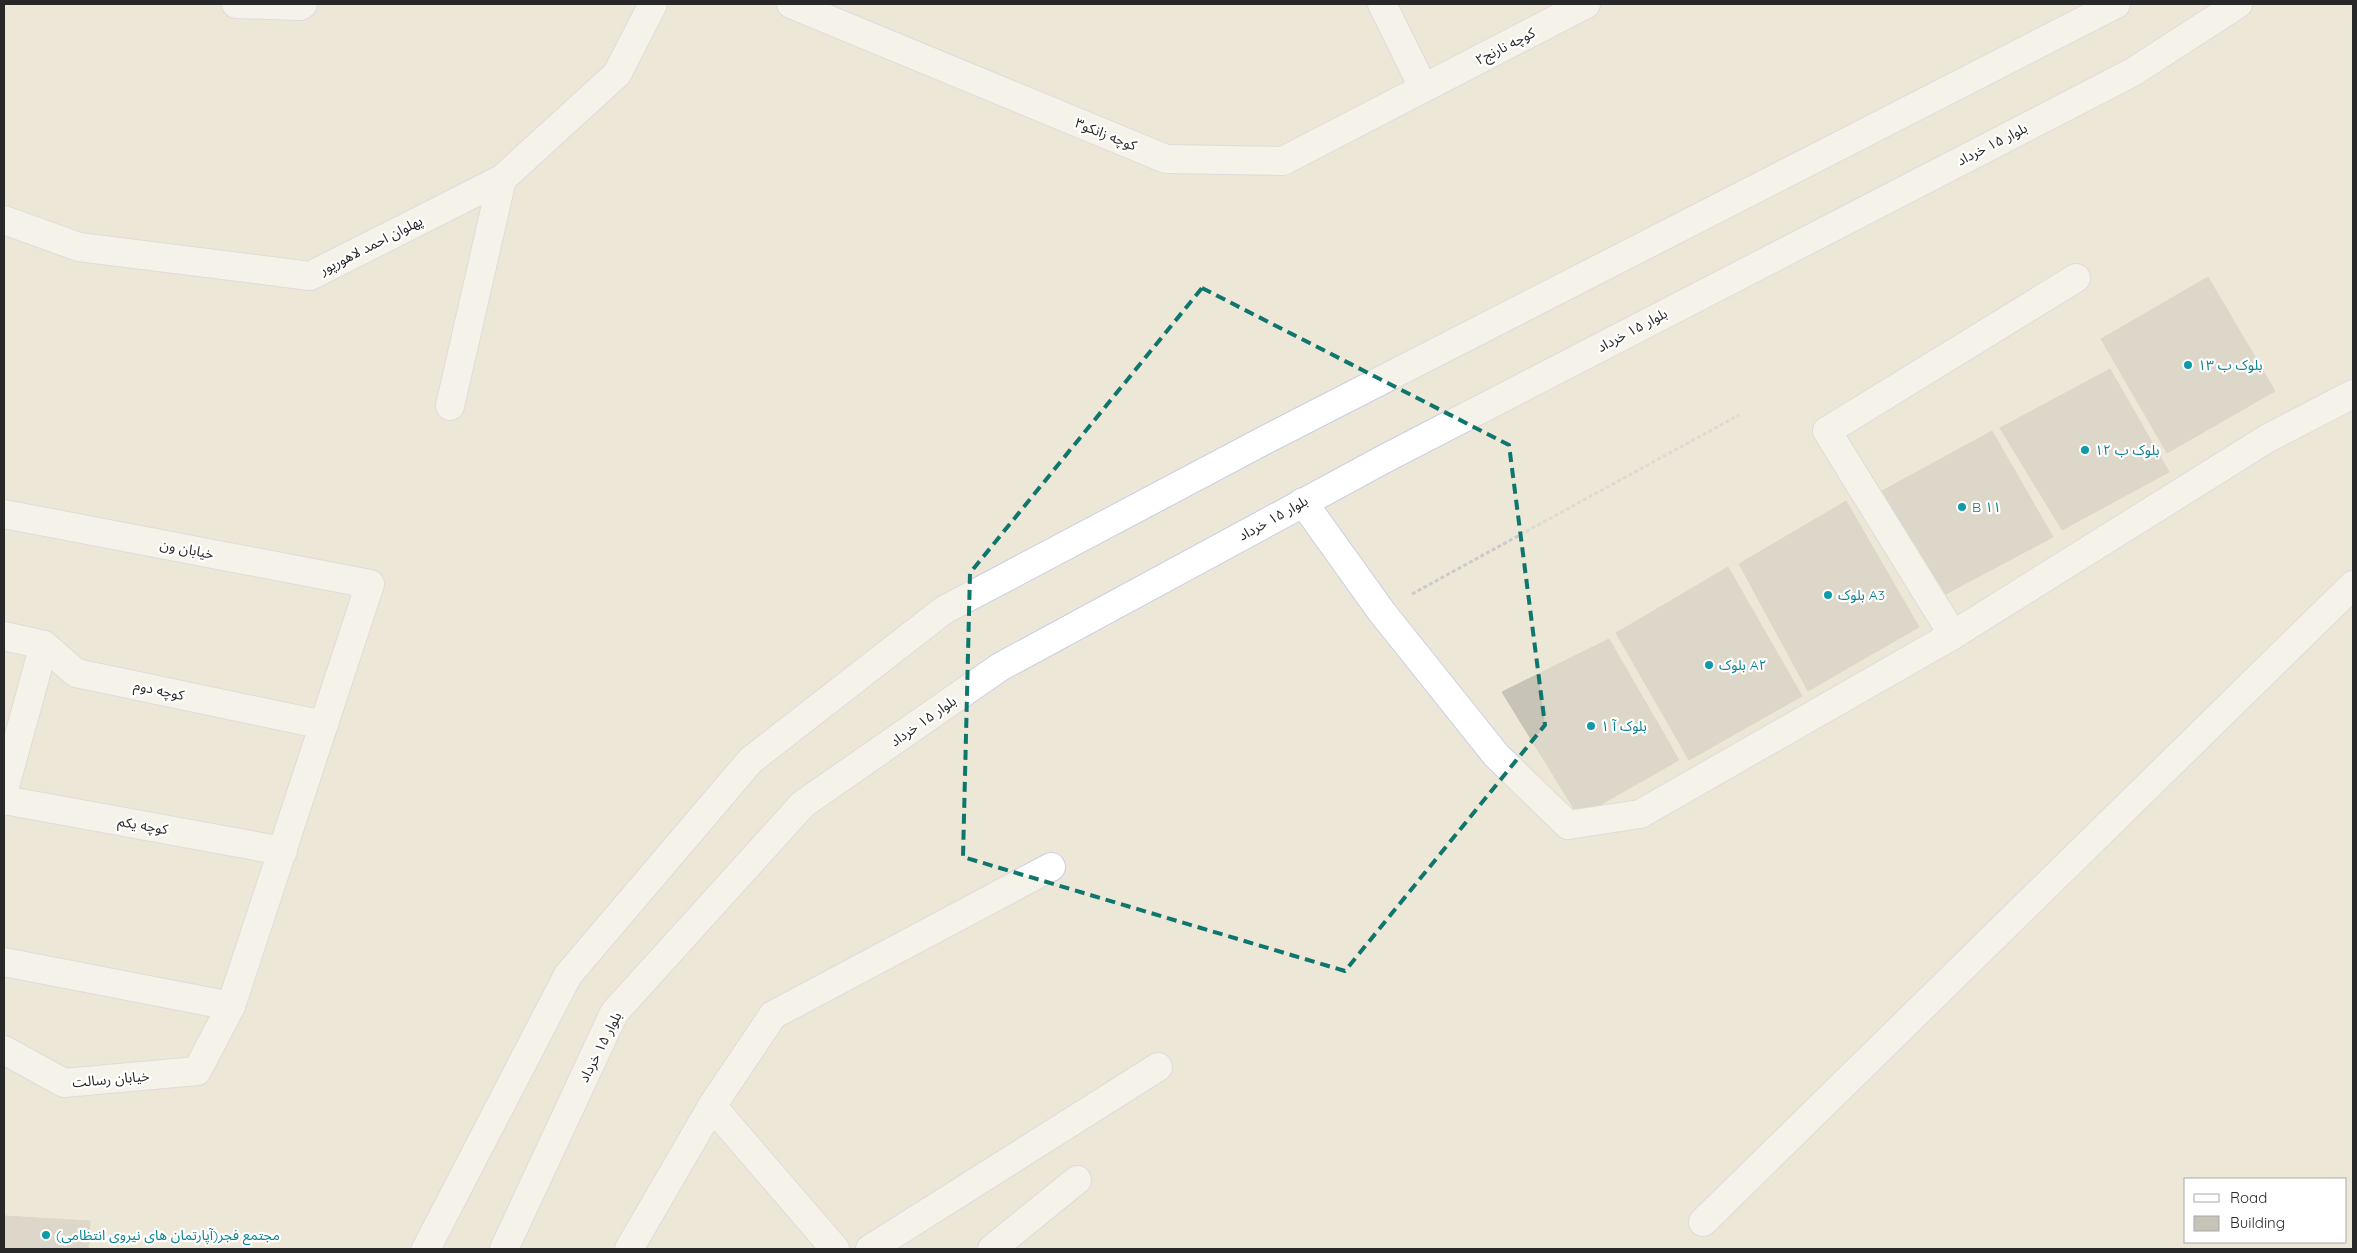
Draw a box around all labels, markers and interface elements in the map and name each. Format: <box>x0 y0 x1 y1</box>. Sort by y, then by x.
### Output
street label: کوچه نارنج۲ <box>1472 23 1539 70</box>
street label: کوچه زانکو۳ <box>1072 114 1140 156</box>
street label: بلوار ۱۵ خرداد <box>1954 118 2030 169</box>
street label: پهلوان احمد لاهورپور <box>316 211 426 280</box>
street label: بلوار ۱۵ خرداد <box>1594 304 1670 356</box>
place label: بلوک ب ۱۳ <box>2198 356 2263 374</box>
marker: بلوک ب ۱۳ <box>2182 359 2194 371</box>
place label: بلوک ب ۱۲ <box>2095 441 2160 459</box>
marker: بلوک ب ۱۲ <box>2079 444 2091 456</box>
street label: بلوار ۱۵ خرداد <box>1235 491 1311 544</box>
place label: B ۱۱ <box>1972 498 2001 516</box>
marker: B ۱۱ <box>1956 501 1968 513</box>
street label: خیابان ون <box>158 535 216 563</box>
place label: بلوک A3 <box>1838 586 1885 604</box>
marker: بلوک A3 <box>1822 589 1834 601</box>
place label: بلوک A۲ <box>1719 656 1767 674</box>
marker: بلوک A۲ <box>1703 659 1715 671</box>
street label: کوچه دوم <box>132 676 186 706</box>
street label: بلوار ۱۵ خرداد <box>886 691 960 750</box>
place label: بلوک آ ۱ <box>1601 717 1647 735</box>
marker: بلوک آ ۱ <box>1585 720 1597 732</box>
street label: کوچه یکم <box>116 812 170 840</box>
street label: بلوار ۱۵ خرداد <box>575 1009 626 1085</box>
street label: خیابان رسالت <box>72 1067 150 1091</box>
legend <box>2184 1178 2347 1243</box>
text: Road <box>2230 1188 2267 1207</box>
text: Building <box>2230 1213 2285 1232</box>
place label: مجتمع فجر(آپارتمان های نیروی انتظامی) <box>56 1226 280 1246</box>
marker: مجتمع فجر(آپارتمان های نیروی انتظامی) <box>40 1229 52 1241</box>

